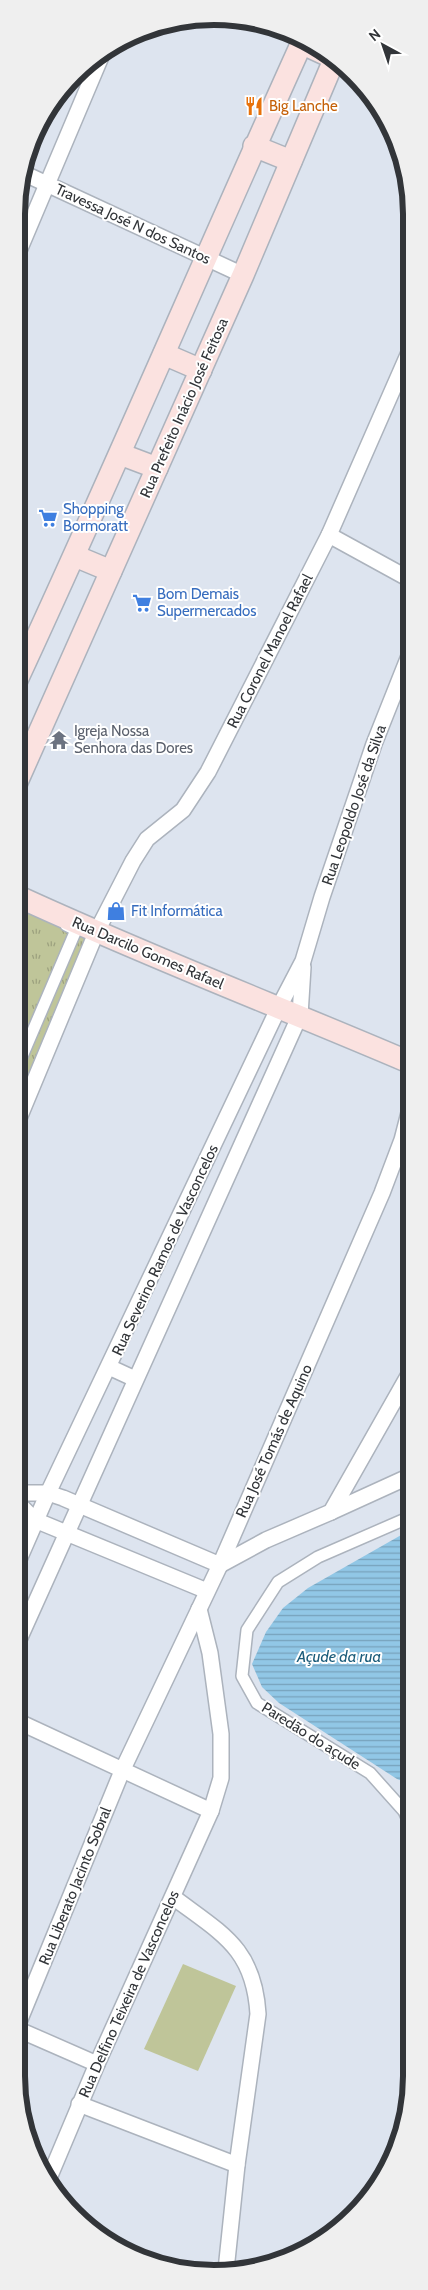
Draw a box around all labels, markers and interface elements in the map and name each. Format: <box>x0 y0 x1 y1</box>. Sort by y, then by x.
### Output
north arrow <box>358 20 408 70</box>
text: N <box>365 25 384 45</box>
restaurant icon: Big Lanche <box>243 95 265 117</box>
place label: Big Lanche <box>269 97 338 115</box>
street label: Travessa José N dos Santos <box>53 180 213 268</box>
street label: Rua Prefeito Inácio José Feitosa <box>136 315 232 501</box>
place label: Shopping Bormoratt <box>63 500 128 535</box>
supermarket icon: Shopping Bormoratt <box>37 507 59 529</box>
street label: Rua Coronel Manoel Rafael <box>223 571 317 731</box>
place label: Bom Demais Supermercados <box>157 585 256 620</box>
supermarket icon: Bom Demais Supermercados <box>131 592 153 614</box>
place label: Igreja Nossa Senhora das Dores <box>74 722 193 757</box>
street label: Rua Leopoldo José da Silva <box>318 722 390 888</box>
temple icon: Igreja Nossa Senhora das Dores <box>48 729 70 751</box>
shop icon: Fit Informática <box>105 900 127 922</box>
place label: Fit Informática <box>131 902 223 920</box>
street label: Rua Darcilo Gomes Rafael <box>69 913 227 993</box>
street label: Rua Severino Ramos de Vasconcelos <box>108 1142 222 1358</box>
street label: Rua José Tomás de Aquino <box>232 1362 316 1520</box>
water label: Açude da rua <box>296 1647 381 1666</box>
street label: Paredão do açude <box>258 1698 364 1774</box>
street label: Rua Liberato Jacinto Sobral <box>35 1804 115 1968</box>
street label: Rua Delfino Teixeira de Vasconcelos <box>75 1888 183 2100</box>

